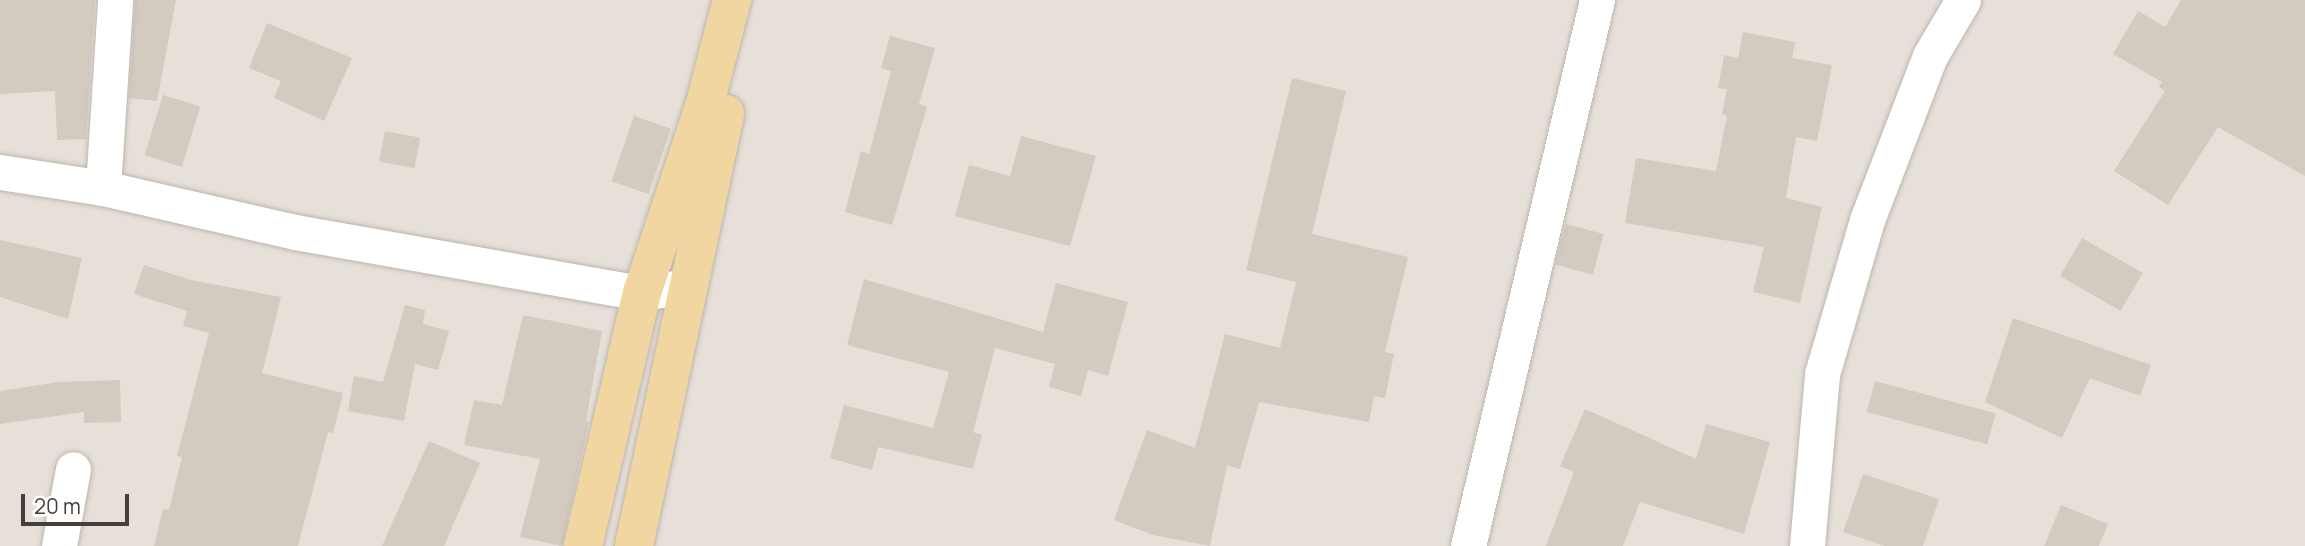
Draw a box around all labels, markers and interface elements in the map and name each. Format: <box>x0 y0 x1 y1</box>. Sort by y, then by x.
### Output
scale bar <box>24 480 133 524</box>
text: 20 m <box>34 492 81 520</box>

